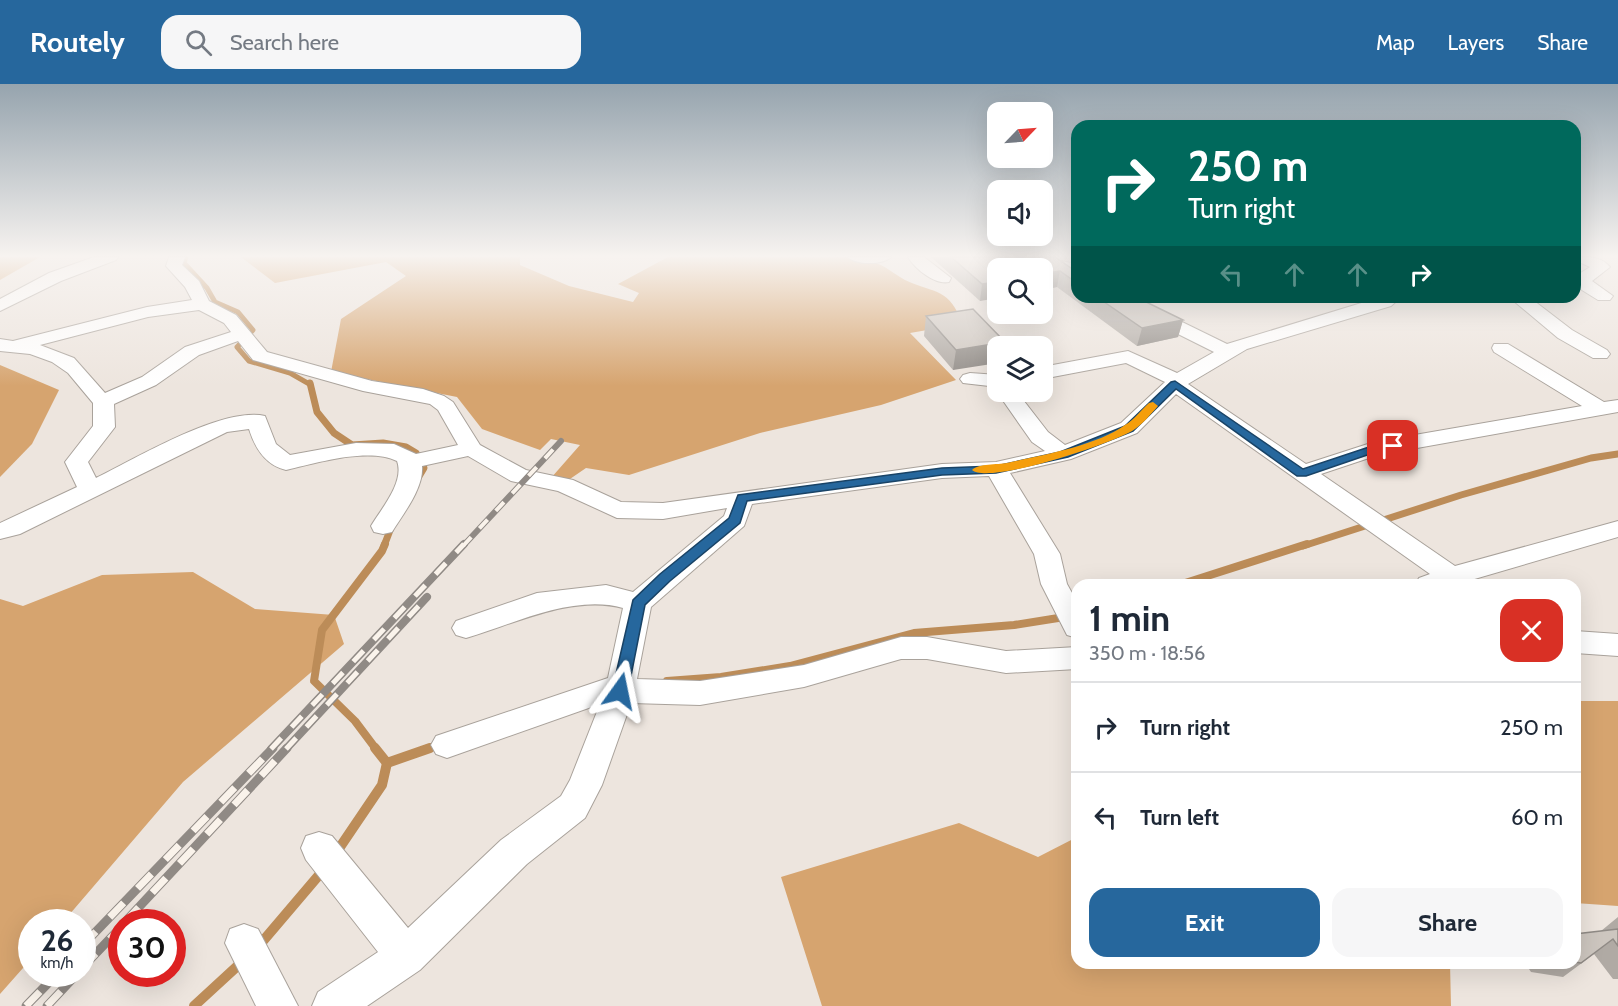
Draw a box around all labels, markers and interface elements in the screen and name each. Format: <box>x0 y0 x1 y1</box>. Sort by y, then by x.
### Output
search box <box>161 15 581 69</box>
text: Routely <box>30 25 125 59</box>
icon: search <box>182 26 215 59</box>
text: Search here <box>230 29 339 56</box>
text: Map <box>1376 30 1415 55</box>
text: Layers <box>1448 30 1504 55</box>
text: Share <box>1537 30 1588 55</box>
north arrow <box>987 102 1053 168</box>
map controls <box>987 102 1053 402</box>
text: 250 m <box>1188 140 1308 192</box>
icon: right <box>1089 144 1167 222</box>
button: sound <box>987 180 1053 246</box>
text: Turn right <box>1188 192 1295 225</box>
button: search <box>987 258 1053 324</box>
icon: left <box>1215 258 1248 291</box>
icon: ahead <box>1278 258 1311 291</box>
icon: ahead <box>1341 258 1374 291</box>
icon: right <box>1404 258 1437 291</box>
button: layers <box>987 336 1053 402</box>
pin <box>1367 420 1418 471</box>
icon: arrive <box>1376 429 1409 462</box>
text: 1 min <box>1089 596 1170 640</box>
button: close <box>1500 599 1563 662</box>
text: 350 m · 18:56 <box>1089 641 1205 665</box>
position arrow <box>588 659 652 723</box>
icon: right <box>1089 711 1122 744</box>
text: Turn right <box>1140 714 1230 741</box>
text: 250 m <box>1500 714 1563 741</box>
icon: left <box>1089 801 1122 834</box>
text: Turn left <box>1140 804 1219 831</box>
text: 60 m <box>1511 804 1563 831</box>
button: Exit <box>1089 888 1320 957</box>
button: Share <box>1332 888 1563 957</box>
speed limit sign: 30 <box>108 909 186 987</box>
text: 26 <box>41 922 73 959</box>
text: km/h <box>41 954 73 972</box>

